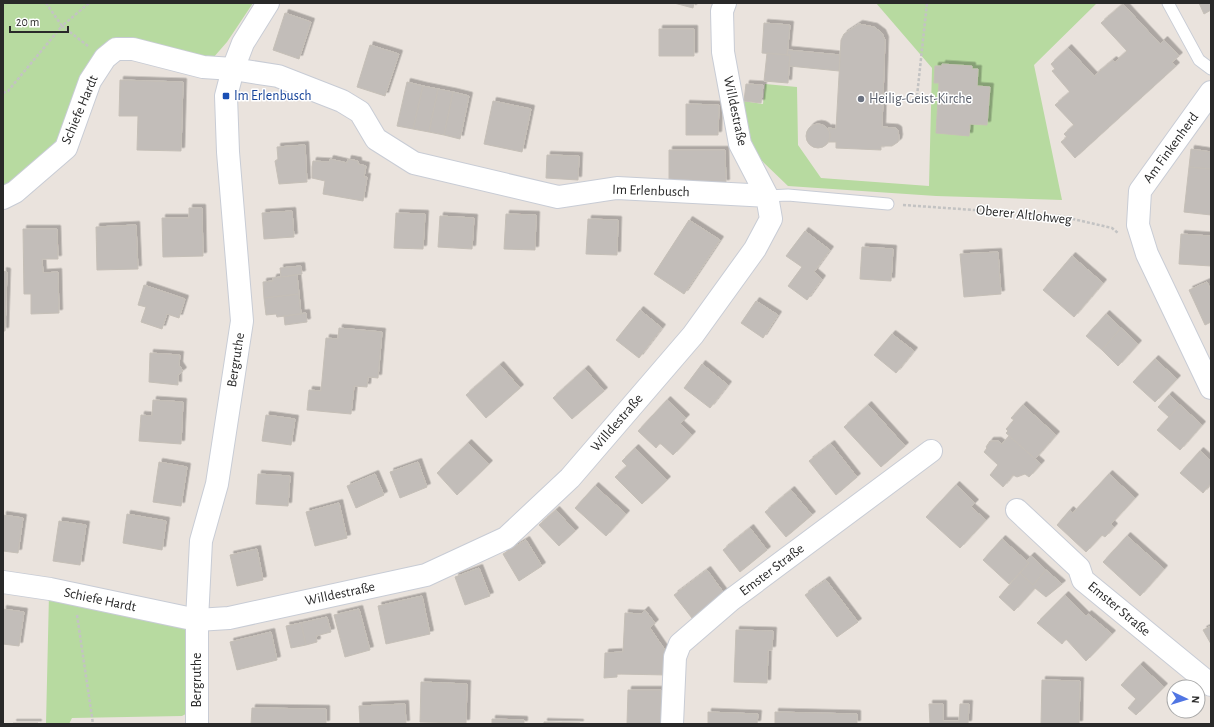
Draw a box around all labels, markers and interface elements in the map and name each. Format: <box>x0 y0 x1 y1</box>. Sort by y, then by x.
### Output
scale bar <box>10 8 68 34</box>
text: 20 m <box>16 16 39 28</box>
street label: Schiefe Hardt <box>59 73 101 147</box>
street label: Willdestraße <box>721 75 749 147</box>
place label: Im Erlenbusch <box>234 89 312 103</box>
marker: Im Erlenbusch <box>221 91 231 101</box>
place label: Heilig-Geist-Kirche <box>869 92 972 106</box>
marker: Heilig-Geist-Kirche <box>856 94 866 104</box>
street label: Am Finkenherd <box>1141 110 1201 186</box>
street label: Im Erlenbusch <box>612 183 690 199</box>
street label: Oberer Altlohweg <box>975 203 1073 227</box>
street label: Bergruthe <box>225 332 247 388</box>
street label: Willdestraße <box>588 392 646 454</box>
street label: Emster Straße <box>737 541 807 599</box>
street label: Emster Straße <box>1085 579 1153 639</box>
street label: Willdestraße <box>304 580 376 608</box>
street label: Schiefe Hardt <box>63 586 138 615</box>
street label: Bergruthe <box>190 652 204 708</box>
north arrow <box>1166 679 1206 719</box>
text: N <box>1190 695 1201 704</box>

